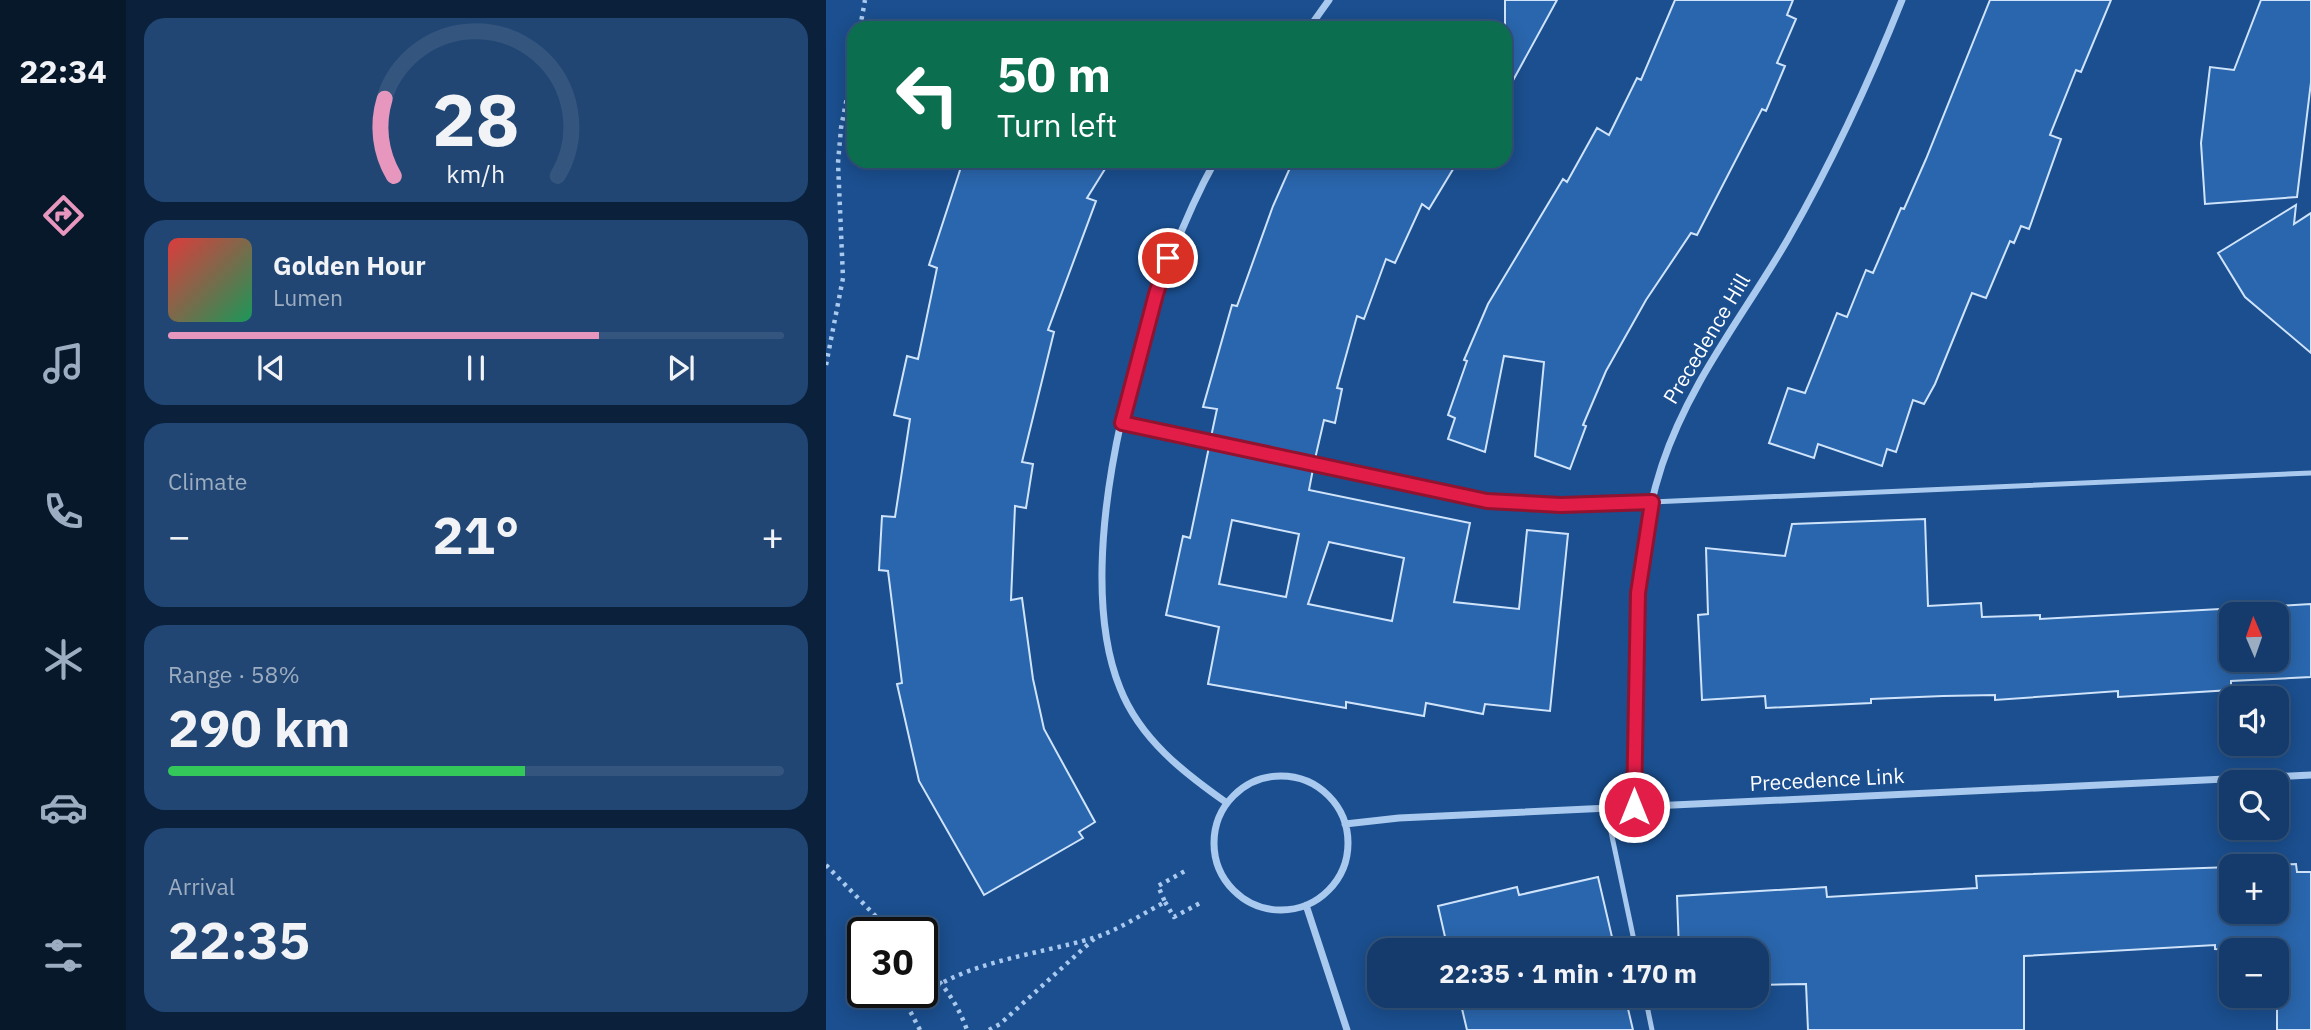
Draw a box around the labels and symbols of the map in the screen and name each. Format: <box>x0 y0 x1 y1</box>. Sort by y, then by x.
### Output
pin <box>1138 228 1198 288</box>
street label: Precedence Hill <box>1656 268 1756 409</box>
north arrow <box>2219 602 2289 672</box>
street label: Precedence Link <box>1749 761 1905 797</box>
position arrow <box>1597 770 1671 844</box>
speed limit sign: 30 <box>847 917 938 1008</box>

